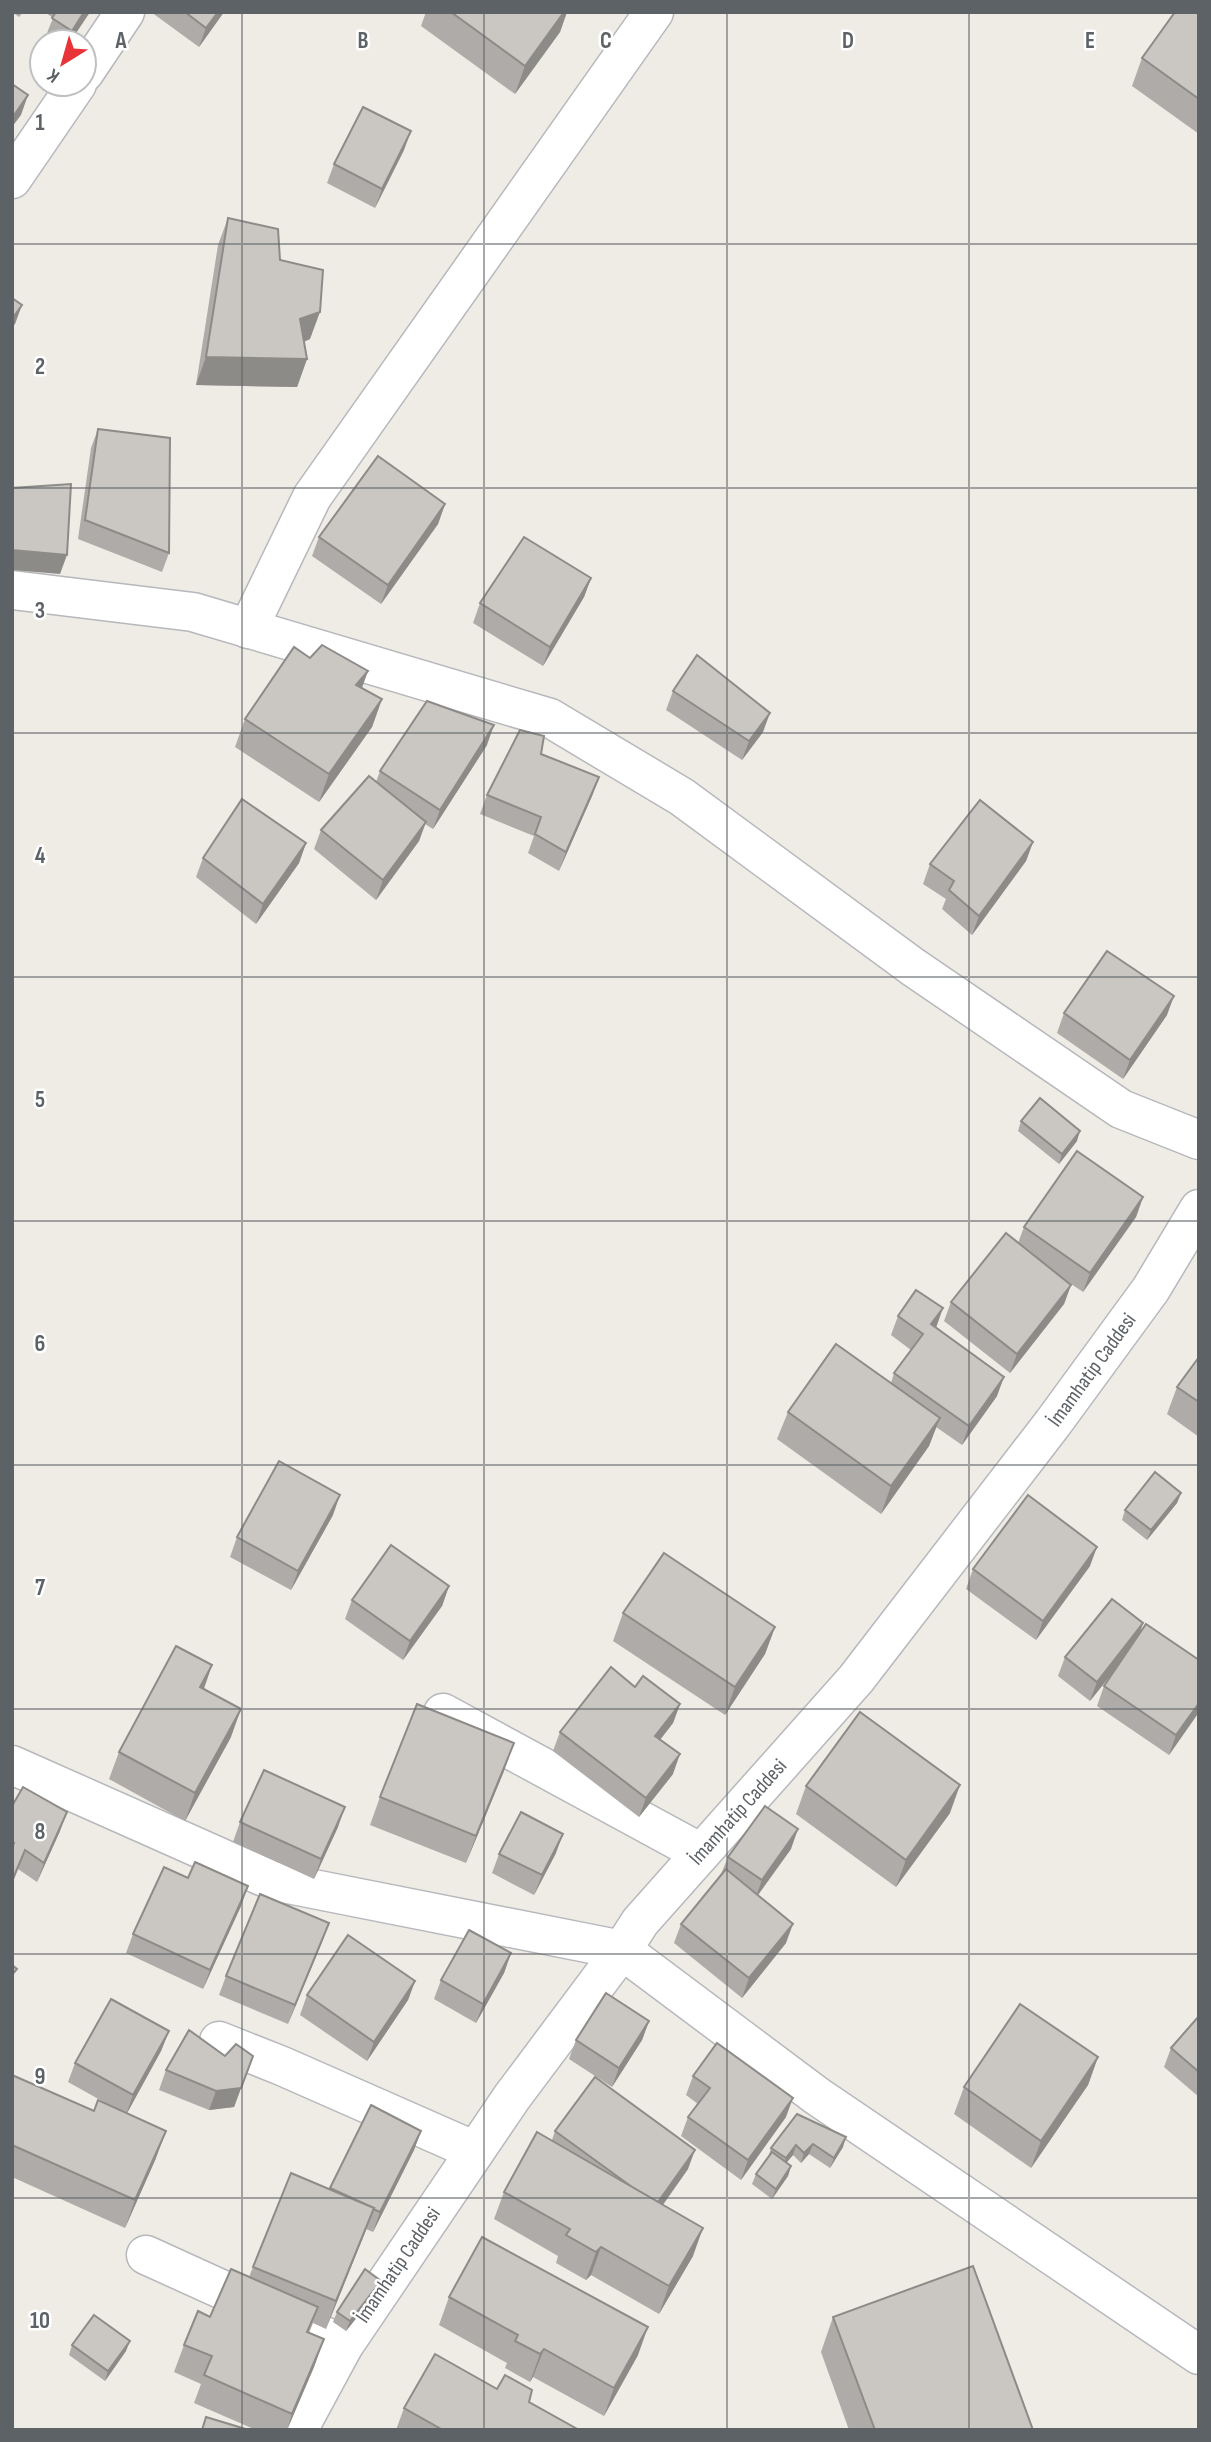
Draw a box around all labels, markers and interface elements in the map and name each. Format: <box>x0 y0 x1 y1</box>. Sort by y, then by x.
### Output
text: A <box>115 27 128 55</box>
text: B <box>358 27 369 55</box>
text: C <box>600 27 612 55</box>
text: D <box>842 27 854 55</box>
text: E <box>1085 27 1095 55</box>
north arrow <box>28 28 98 98</box>
text: K <box>43 63 64 87</box>
text: 1 <box>35 109 45 137</box>
text: 2 <box>35 353 45 381</box>
text: 3 <box>35 597 45 625</box>
text: 4 <box>35 842 46 870</box>
text: 5 <box>35 1086 45 1114</box>
street label: İmamhatip Caddesi <box>1042 1308 1142 1432</box>
text: 6 <box>35 1330 45 1358</box>
text: 7 <box>35 1574 45 1602</box>
street label: İmamhatip Caddesi <box>684 1754 792 1870</box>
text: 8 <box>35 1818 46 1846</box>
text: 9 <box>35 2063 45 2091</box>
street label: İmamhatip Caddesi <box>350 2202 446 2328</box>
text: 10 <box>30 2307 50 2335</box>

